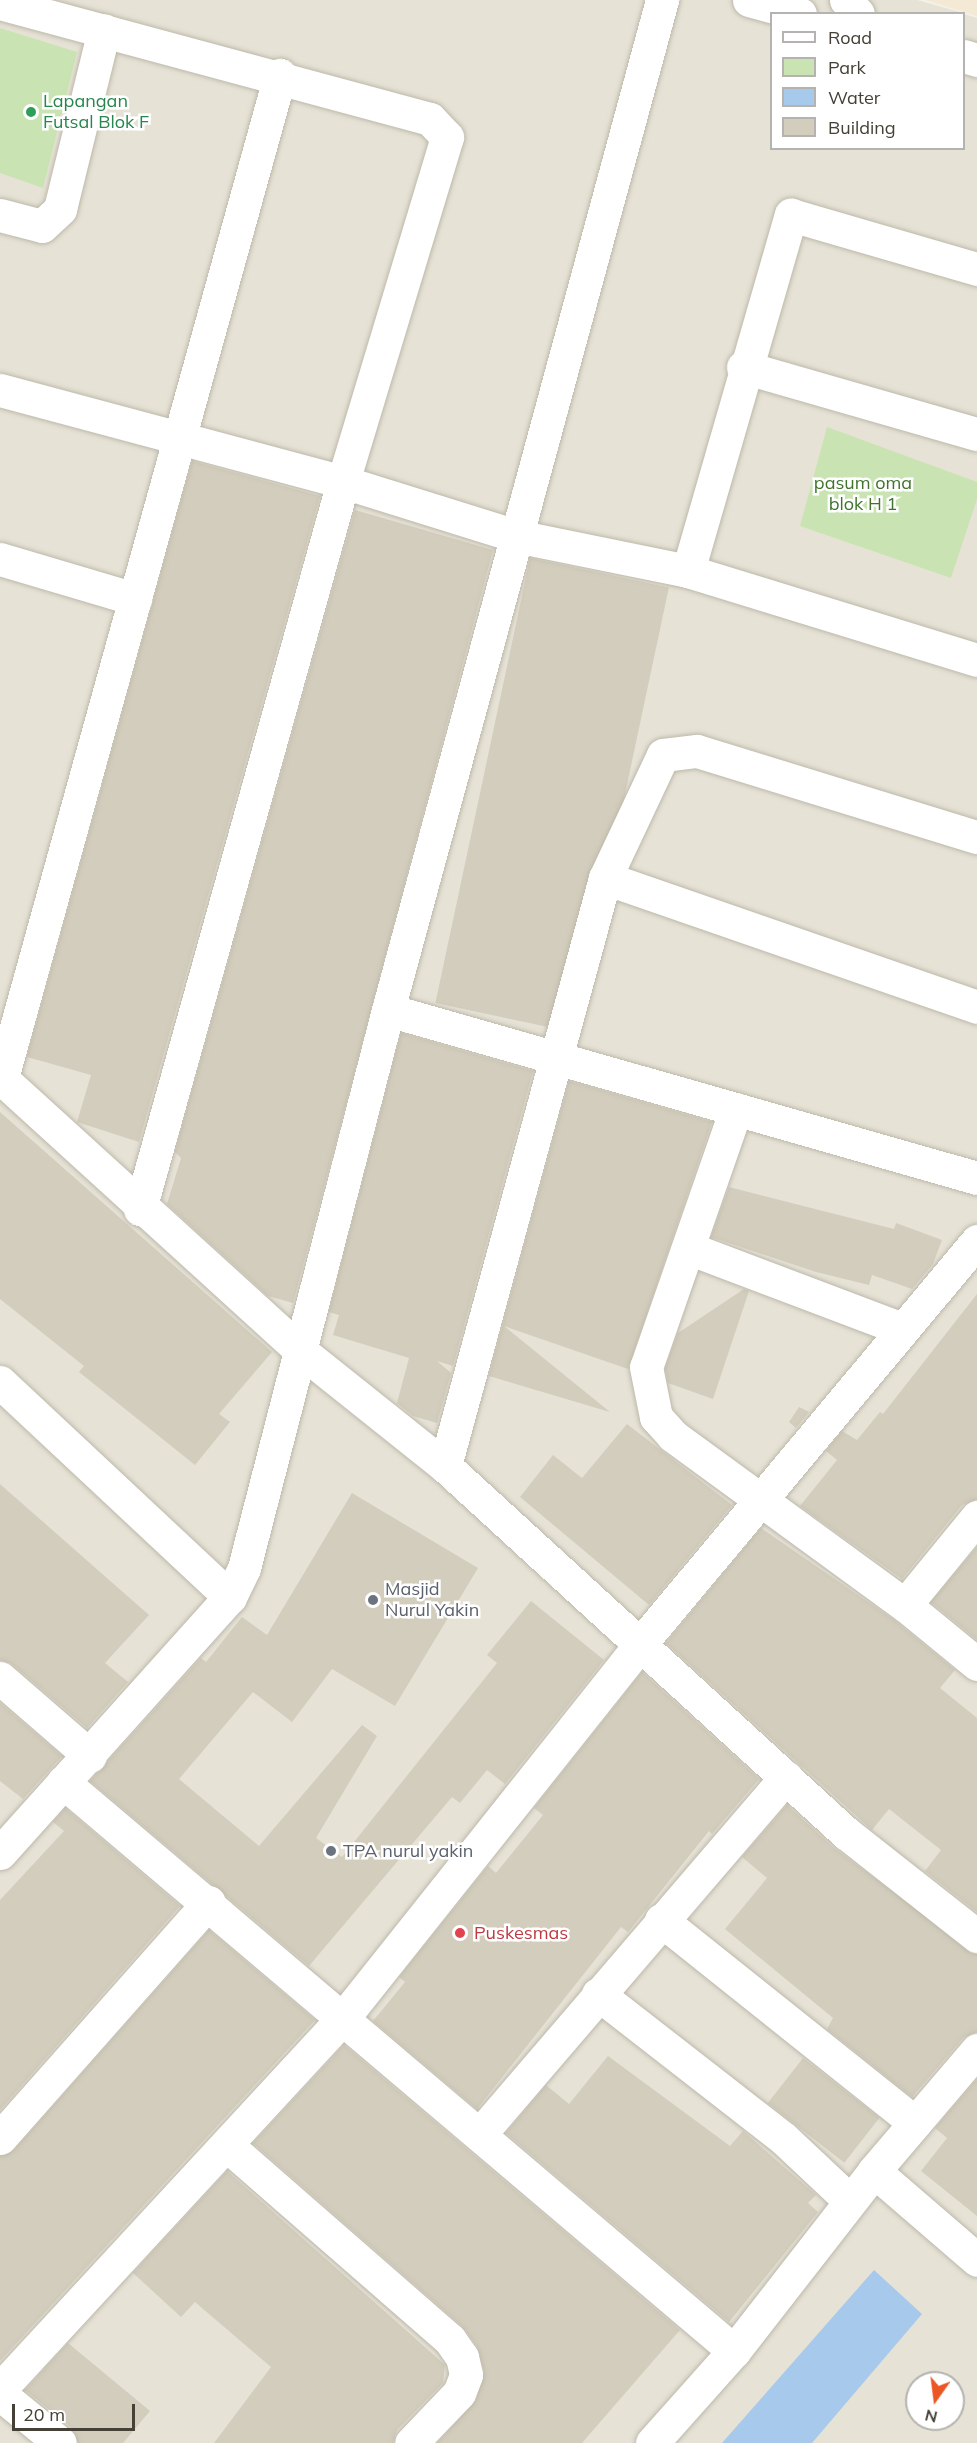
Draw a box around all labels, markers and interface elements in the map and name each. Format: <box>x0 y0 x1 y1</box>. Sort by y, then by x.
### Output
legend <box>770 12 965 150</box>
text: Road <box>828 26 872 49</box>
text: Park <box>828 56 866 79</box>
text: Water <box>828 86 880 109</box>
place label: Lapangan Futsal Blok F <box>43 91 149 134</box>
marker: Lapangan Futsal Blok F <box>24 105 38 119</box>
text: Building <box>828 116 896 139</box>
park label: pasum oma blok H 1 <box>814 473 912 516</box>
place label: Masjid Nurul Yakin <box>385 1579 479 1622</box>
marker: Masjid Nurul Yakin <box>366 1593 380 1607</box>
place label: TPA nurul yakin <box>343 1840 473 1862</box>
marker: TPA nurul yakin <box>324 1844 338 1858</box>
place label: Puskesmas <box>474 1922 568 1944</box>
marker: Puskesmas <box>451 1924 469 1942</box>
north arrow <box>905 2371 965 2431</box>
scale bar <box>15 2392 138 2430</box>
text: 20 m <box>23 2403 65 2426</box>
text: N <box>923 2405 939 2428</box>

